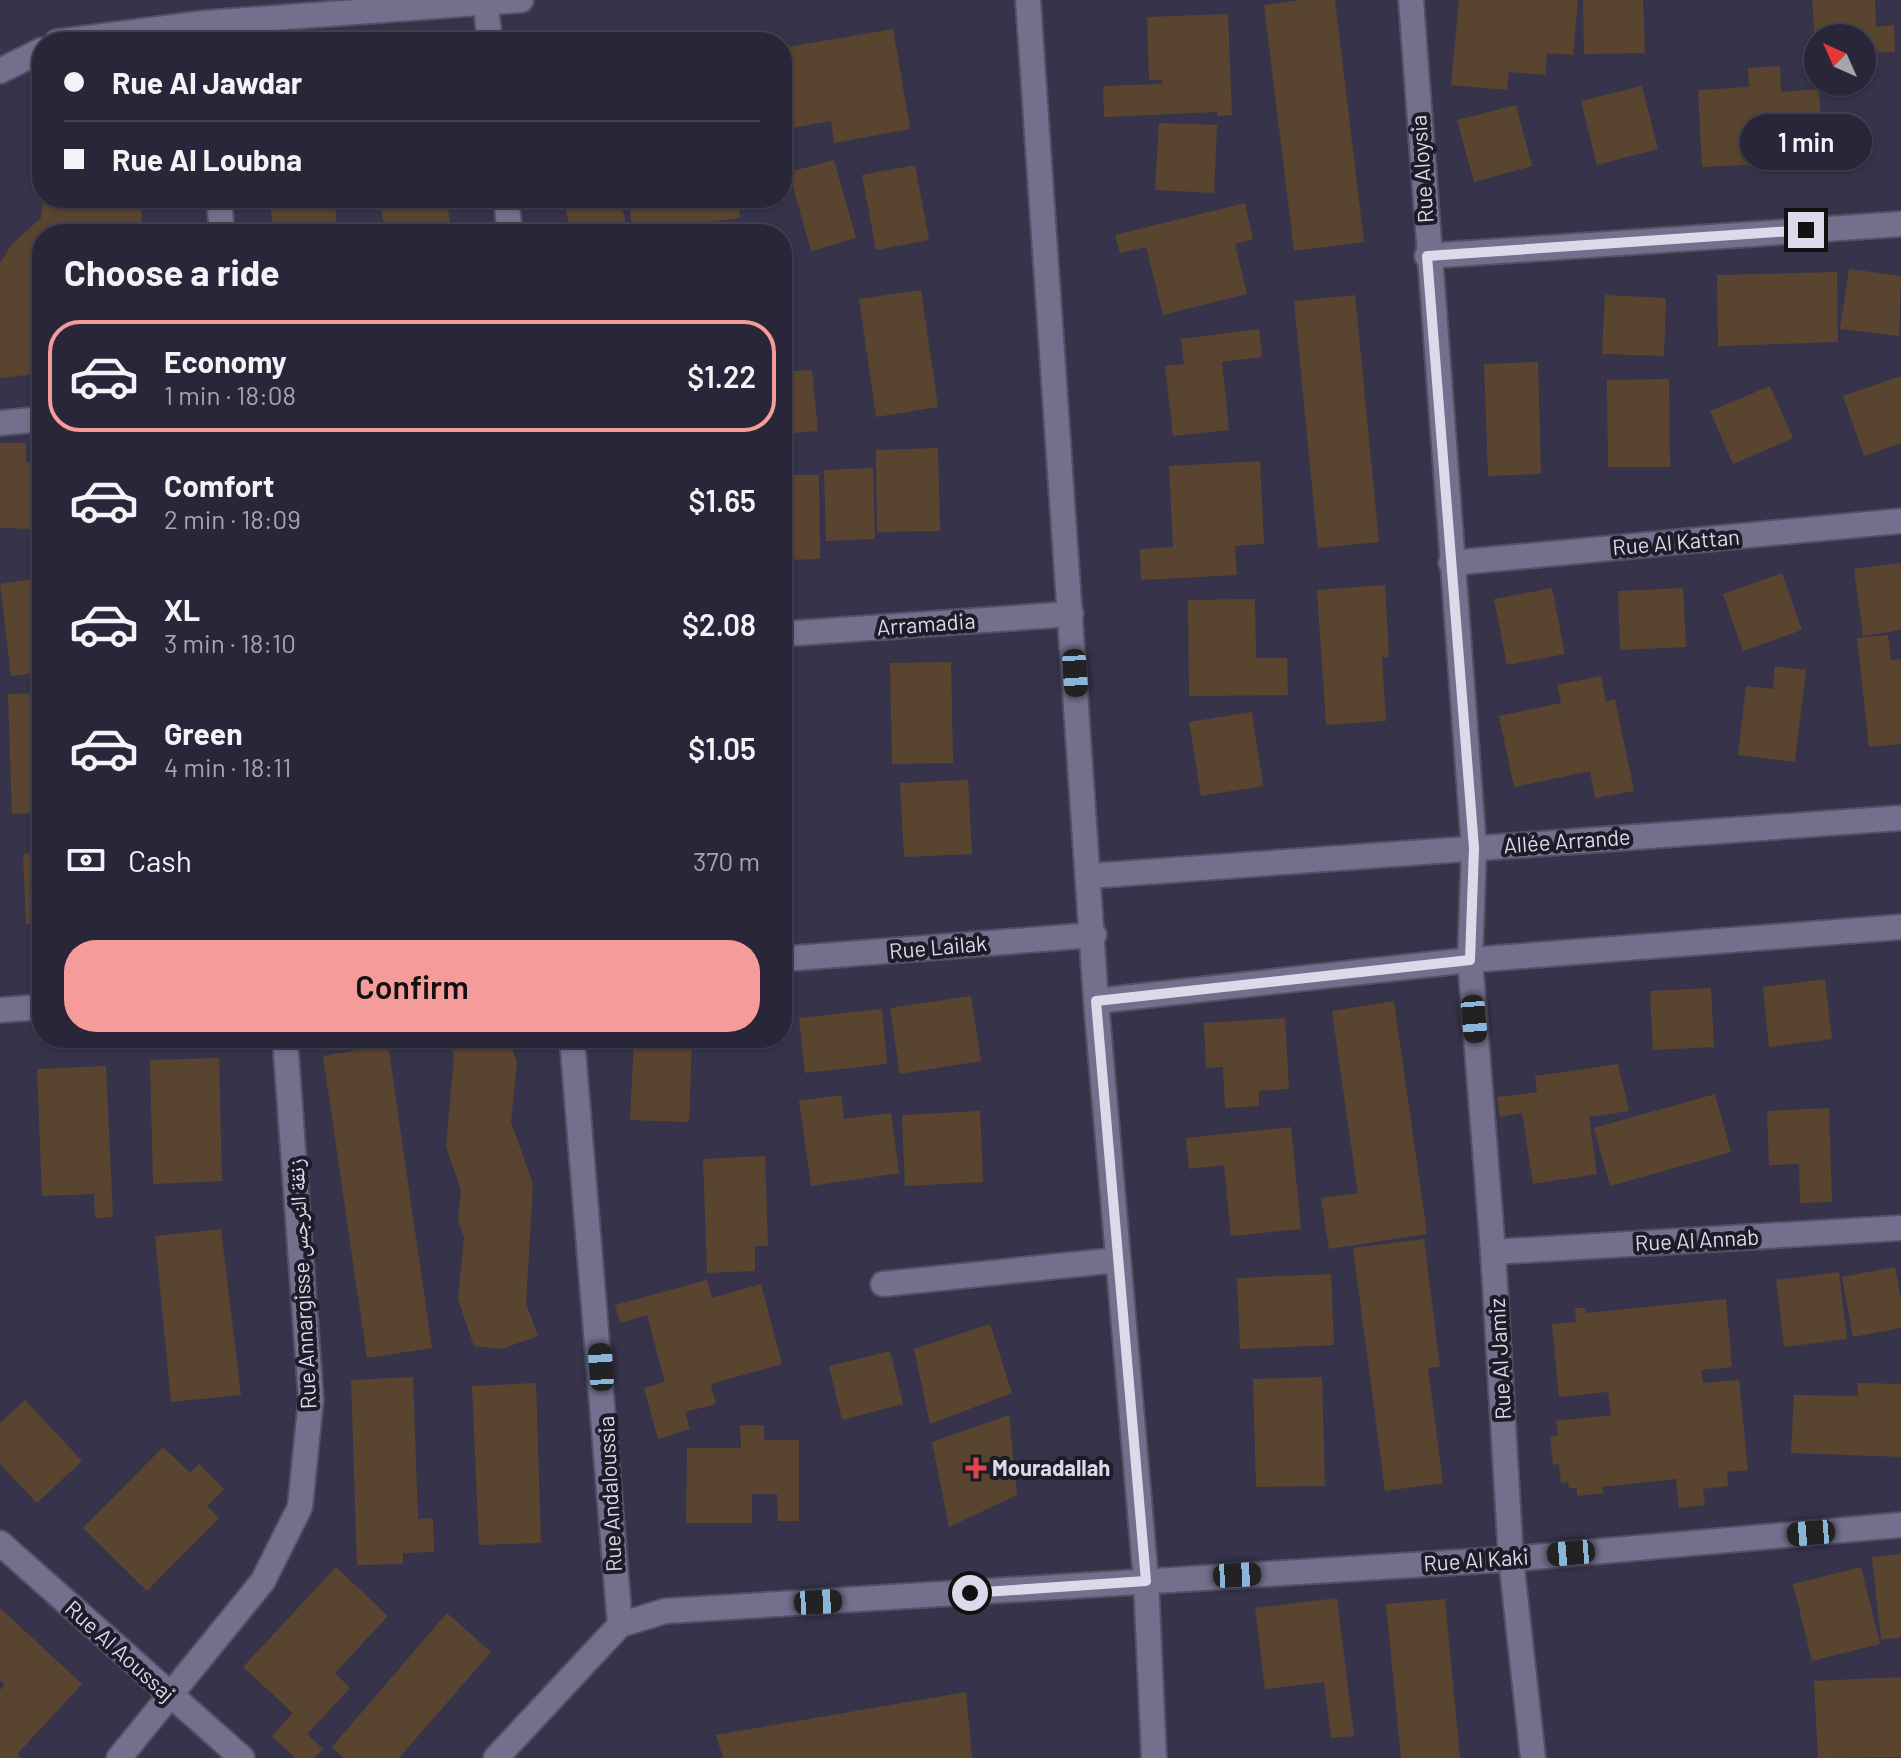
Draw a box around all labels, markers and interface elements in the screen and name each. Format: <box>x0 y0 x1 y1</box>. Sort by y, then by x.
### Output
north arrow <box>1804 24 1876 96</box>
map controls <box>1804 24 1876 96</box>
text: Rue Al Jawdar <box>112 64 302 100</box>
street label: Rue Aloysia <box>1404 114 1438 224</box>
callout: 1 min <box>1740 114 1872 170</box>
text: 1 min <box>1778 126 1834 157</box>
text: Rue Al Loubna <box>112 141 302 177</box>
route end <box>1788 212 1824 248</box>
text: Choose a ride <box>64 250 280 293</box>
icon: car <box>68 340 140 412</box>
text: Economy <box>164 343 287 379</box>
text: $1.22 <box>687 358 756 394</box>
text: 1 min · 18:08 <box>164 379 296 410</box>
icon: car <box>68 464 140 536</box>
text: Comfort <box>164 467 274 503</box>
text: $1.65 <box>688 482 756 518</box>
text: 2 min · 18:09 <box>164 503 301 534</box>
street label: Rue Al Kattan <box>1611 522 1741 560</box>
icon: car <box>68 588 140 660</box>
text: XL <box>164 591 200 627</box>
text: $2.08 <box>682 606 756 642</box>
street label: Arramadia <box>876 607 976 639</box>
text: 3 min · 18:10 <box>164 627 296 658</box>
car <box>1061 648 1089 698</box>
icon: car <box>68 712 140 784</box>
text: Green <box>164 715 243 751</box>
text: $1.05 <box>688 730 756 766</box>
text: 4 min · 18:11 <box>164 751 291 782</box>
street label: Allée Arrande <box>1503 823 1631 857</box>
icon: cash <box>64 838 108 882</box>
text: Cash <box>128 842 192 878</box>
text: 370 m <box>693 845 760 876</box>
street label: Rue Lailak <box>888 929 988 963</box>
button: Confirm <box>64 940 760 1032</box>
car <box>1460 994 1488 1044</box>
street label: Rue Annargisse زنقة النرجس <box>281 1158 323 1410</box>
street label: Rue Al Annab <box>1634 1223 1760 1255</box>
street label: Rue Al Jamiz <box>1483 1298 1515 1421</box>
car <box>587 1342 615 1392</box>
street label: Rue Andaloussia <box>592 1415 626 1573</box>
place label: Mouradallah <box>992 1454 1110 1480</box>
marker: Mouradallah <box>967 1459 985 1477</box>
car <box>1786 1519 1836 1547</box>
car <box>1546 1539 1596 1567</box>
street label: Rue Al Kaki <box>1422 1542 1529 1576</box>
car <box>1212 1562 1262 1588</box>
route start <box>952 1575 988 1611</box>
car <box>793 1589 843 1615</box>
street label: Rue Al Aoussaj <box>61 1594 181 1706</box>

